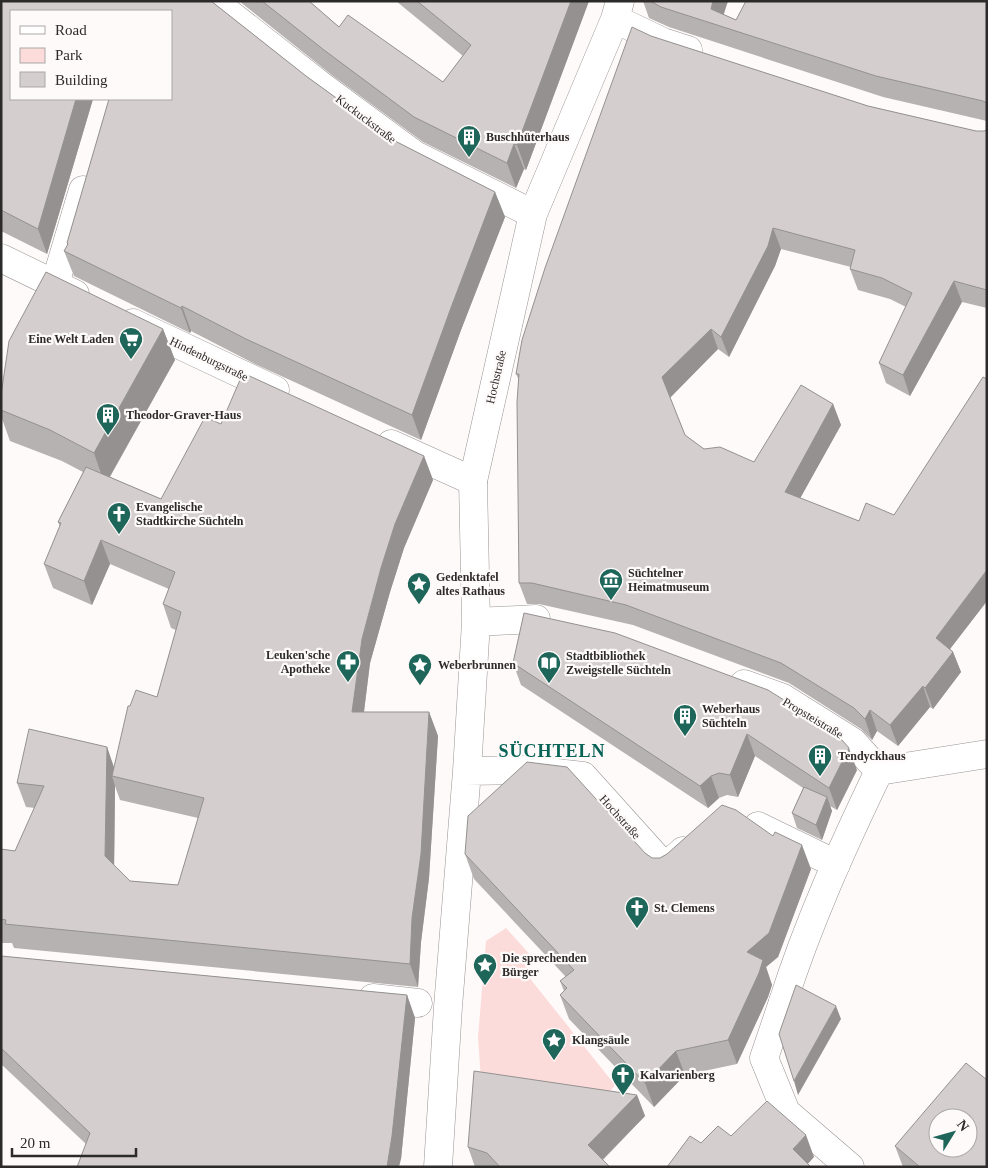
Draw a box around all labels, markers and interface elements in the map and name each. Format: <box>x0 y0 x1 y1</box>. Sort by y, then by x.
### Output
legend <box>10 10 172 100</box>
text: Road <box>55 22 87 38</box>
text: Park <box>55 47 83 63</box>
text: Building <box>55 72 108 88</box>
street label: Kuckuckstraße <box>333 92 399 146</box>
building icon: Buschhüterhaus <box>456 124 482 158</box>
place label: Buschhüterhaus <box>486 130 570 144</box>
supermarket icon: Eine Welt Laden <box>118 326 144 360</box>
place label: Eine Welt Laden <box>28 332 114 346</box>
street label: Hindenburgstraße <box>167 334 251 384</box>
street label: Hochstraße <box>483 349 509 405</box>
building icon: Theodor-Graver-Haus <box>95 402 121 436</box>
place label: Theodor-Graver-Haus <box>126 408 241 422</box>
place label: Evangelische Stadtkirche Süchteln <box>136 500 244 528</box>
church icon: Evangelische Stadtkirche Süchteln <box>106 501 132 535</box>
place label: Süchtelner Heimatmuseum <box>628 566 709 594</box>
museum icon: Süchtelner Heimatmuseum <box>598 567 624 601</box>
place label: Gedenktafel altes Rathaus <box>436 570 505 598</box>
place icon: Gedenktafel altes Rathaus <box>406 571 432 605</box>
place label: Leuken'sche Apotheke <box>266 648 331 676</box>
pharmacy icon: Leuken'sche Apotheke <box>335 649 361 683</box>
place label: Stadtbibliothek Zweigstelle Süchteln <box>566 649 671 677</box>
library icon: Stadtbibliothek Zweigstelle Süchteln <box>536 650 562 684</box>
place icon: Weberbrunnen <box>407 652 433 686</box>
place label: Weberbrunnen <box>438 658 516 672</box>
street label: Propsteistraße <box>780 694 846 742</box>
place label: Weberhaus Süchteln <box>702 702 760 730</box>
building icon: Weberhaus Süchteln <box>672 703 698 737</box>
district label: SÜCHTELN <box>498 741 606 761</box>
building icon: Tendyckhaus <box>807 743 833 777</box>
place label: Tendyckhaus <box>838 749 906 763</box>
street label: Hochstraße <box>597 792 643 842</box>
church icon: St. Clemens <box>624 895 650 929</box>
place label: St. Clemens <box>654 901 715 915</box>
place label: Die sprechenden Bürger <box>502 951 587 979</box>
place icon: Die sprechenden Bürger <box>472 952 498 986</box>
place icon: Klangsäule <box>541 1027 567 1061</box>
place label: Klangsäule <box>572 1033 630 1047</box>
church icon: Kalvarienberg <box>610 1062 636 1096</box>
place label: Kalvarienberg <box>640 1068 715 1082</box>
north arrow <box>928 1108 978 1158</box>
text: N <box>954 1117 972 1134</box>
scale bar <box>12 1126 136 1158</box>
text: 20 m <box>20 1135 51 1151</box>

